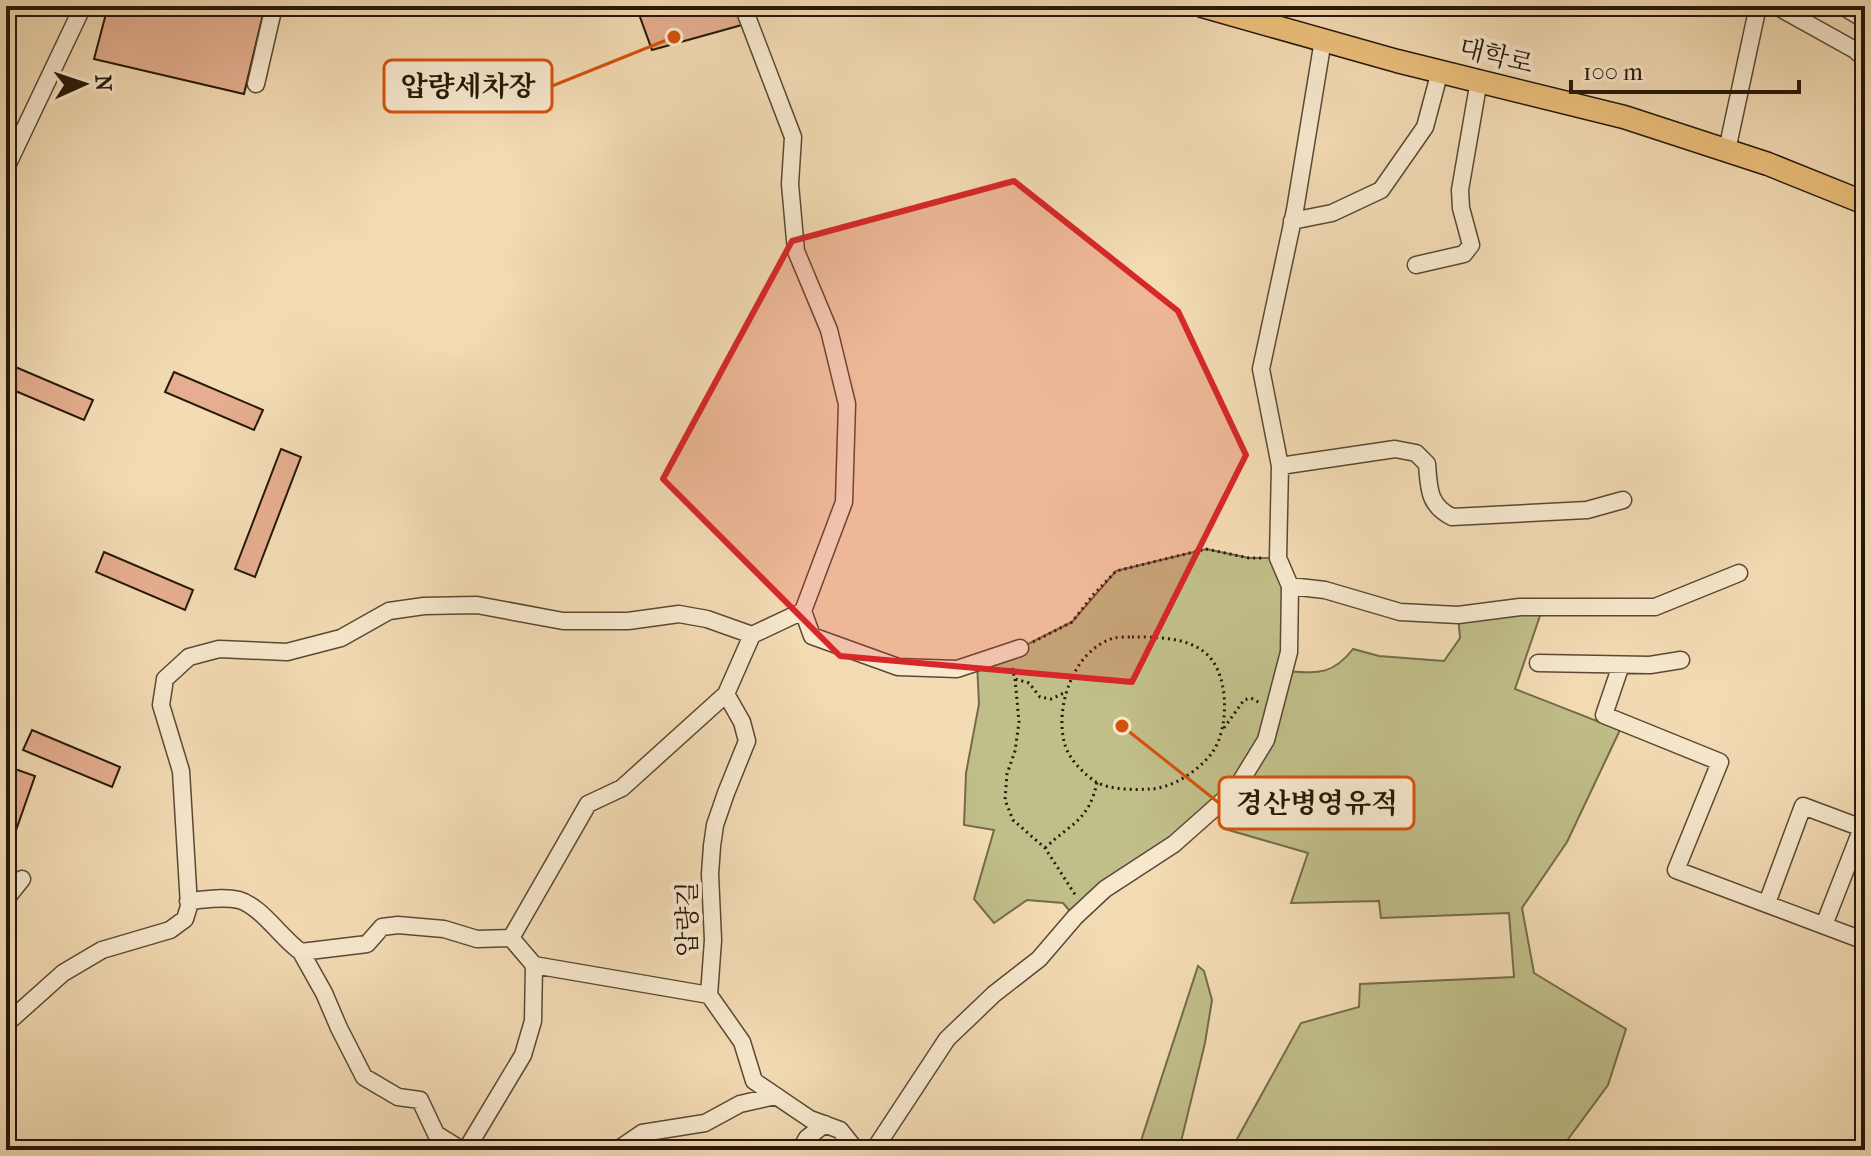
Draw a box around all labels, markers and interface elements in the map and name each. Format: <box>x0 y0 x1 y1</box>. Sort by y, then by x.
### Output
street label: 대학로 <box>1456 32 1536 80</box>
north arrow <box>44 44 124 124</box>
scale bar <box>1571 44 1799 94</box>
text: 100 m <box>1583 58 1643 86</box>
callout: 압량세차장 <box>384 60 552 112</box>
text: 압량세차장 <box>400 70 537 103</box>
text: N <box>90 74 116 92</box>
callout: 경산병영유적 <box>1219 777 1414 829</box>
text: 경산병영유적 <box>1236 787 1398 820</box>
street label: 압량길 <box>672 881 703 957</box>

